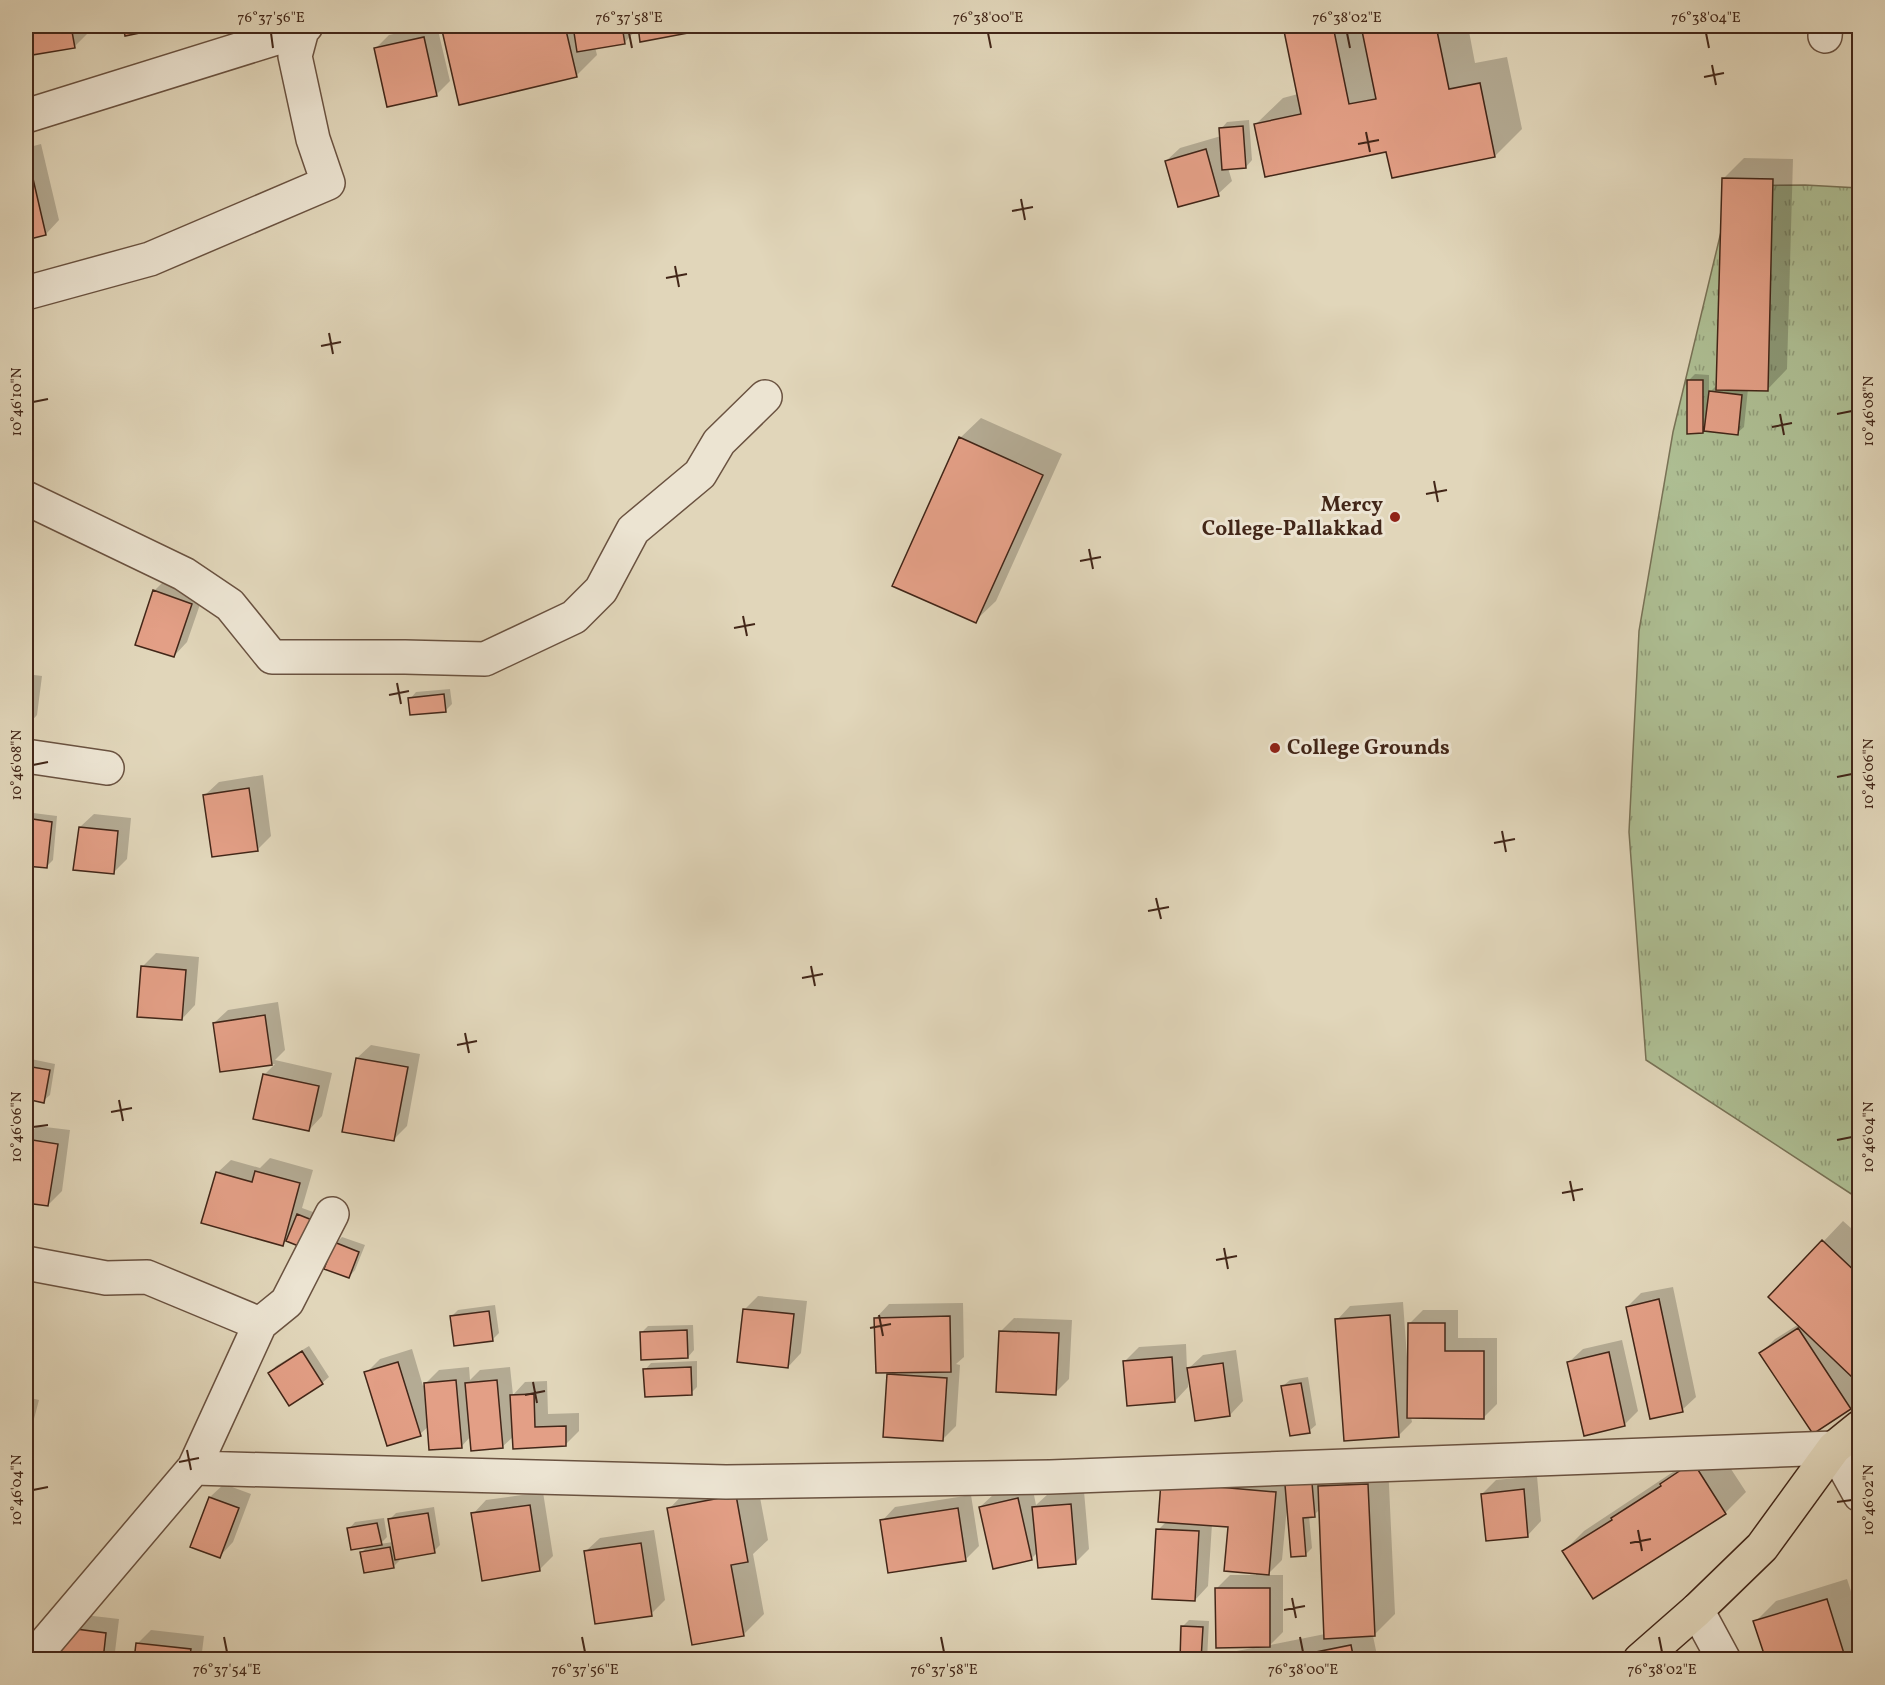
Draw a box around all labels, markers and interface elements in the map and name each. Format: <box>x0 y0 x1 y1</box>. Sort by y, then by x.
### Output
text: 76°37'56"E <box>237 8 305 29</box>
text: 76°37'58"E <box>595 8 663 29</box>
text: 76°38'00"E <box>953 8 1023 29</box>
text: 76°38'02"E <box>1312 8 1382 29</box>
text: 76°38'04"E <box>1671 8 1741 29</box>
text: 10°46'10"N <box>7 367 28 437</box>
text: 10°46'08"N <box>1859 376 1880 446</box>
place label: Mercy College-Pallakkad <box>1202 491 1383 544</box>
marker: Mercy College-Pallakkad <box>1388 510 1402 524</box>
text: 10°46'08"N <box>7 730 28 800</box>
place label: College Grounds <box>1287 734 1450 763</box>
text: 10°46'06"N <box>1859 738 1880 810</box>
marker: College Grounds <box>1268 741 1282 755</box>
text: 10°46'06"N <box>7 1091 28 1163</box>
text: 10°46'04"N <box>1859 1101 1880 1173</box>
text: 10°46'04"N <box>7 1454 28 1526</box>
text: 10°46'02"N <box>1859 1464 1880 1536</box>
text: 76°37'54"E <box>193 1660 261 1681</box>
text: 76°37'56"E <box>551 1660 619 1681</box>
text: 76°37'58"E <box>910 1660 978 1681</box>
text: 76°38'00"E <box>1268 1660 1338 1681</box>
text: 76°38'02"E <box>1627 1660 1697 1681</box>

